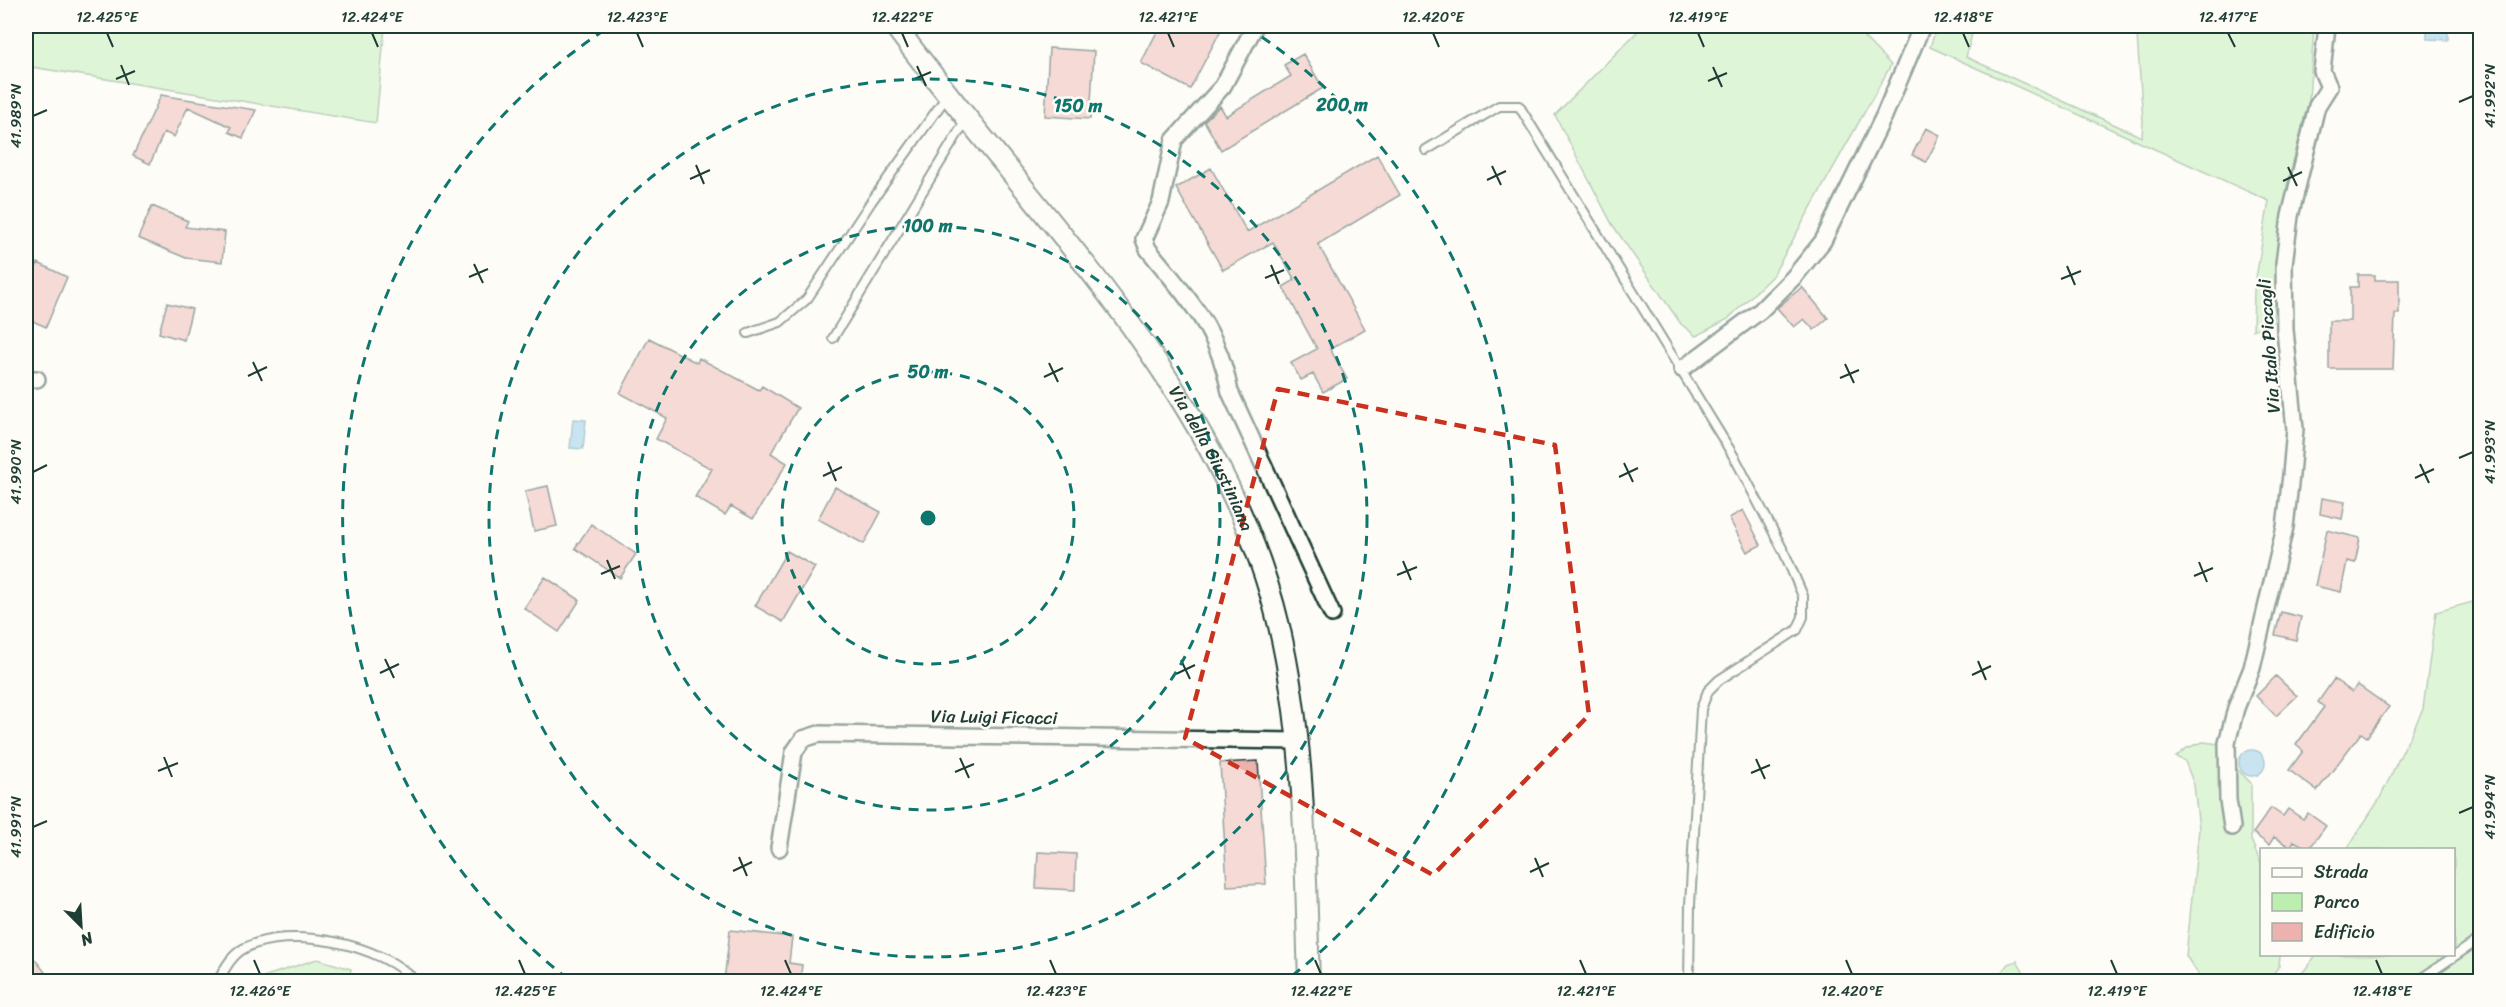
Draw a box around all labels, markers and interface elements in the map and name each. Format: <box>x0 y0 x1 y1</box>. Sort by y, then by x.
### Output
text: 12.425°E <box>76 4 139 30</box>
text: 12.424°E <box>341 4 405 30</box>
text: 12.423°E <box>607 4 669 30</box>
text: 12.422°E <box>871 4 934 30</box>
text: 12.421°E <box>1139 4 1199 30</box>
text: 12.420°E <box>1402 4 1466 30</box>
text: 12.419°E <box>1668 4 1729 30</box>
text: 12.418°E <box>1933 4 1994 30</box>
text: 12.417°E <box>2199 4 2259 30</box>
text: 41.992°N <box>2477 63 2503 128</box>
text: 41.989°N <box>3 83 29 148</box>
text: 200 m <box>1315 89 1368 121</box>
text: 150 m <box>1054 90 1102 122</box>
text: 100 m <box>904 210 953 242</box>
street label: Via Italo Piccagli <box>2248 277 2290 414</box>
text: 50 m <box>908 356 949 388</box>
street label: Via della Giustiniana <box>1160 379 1263 536</box>
text: 41.993°N <box>2477 419 2503 484</box>
text: 41.990°N <box>3 439 29 505</box>
centre of rings <box>918 508 938 528</box>
street label: Via Luigi Ficacci <box>930 700 1059 734</box>
text: 41.994°N <box>2477 774 2503 839</box>
text: 41.991°N <box>3 795 29 858</box>
legend <box>2260 848 2455 956</box>
text: Strada <box>2314 856 2369 888</box>
text: Parco <box>2314 886 2359 918</box>
north arrow <box>51 896 111 956</box>
text: Edificio <box>2314 916 2375 948</box>
text: N <box>75 923 99 955</box>
text: 12.426°E <box>230 978 292 1004</box>
text: 12.425°E <box>494 978 557 1004</box>
text: 12.424°E <box>760 978 824 1004</box>
text: 12.423°E <box>1026 978 1088 1004</box>
text: 12.422°E <box>1290 978 1353 1004</box>
text: 12.421°E <box>1557 978 1617 1004</box>
text: 12.420°E <box>1821 978 1885 1004</box>
text: 12.419°E <box>2087 978 2148 1004</box>
text: 12.418°E <box>2352 978 2413 1004</box>

